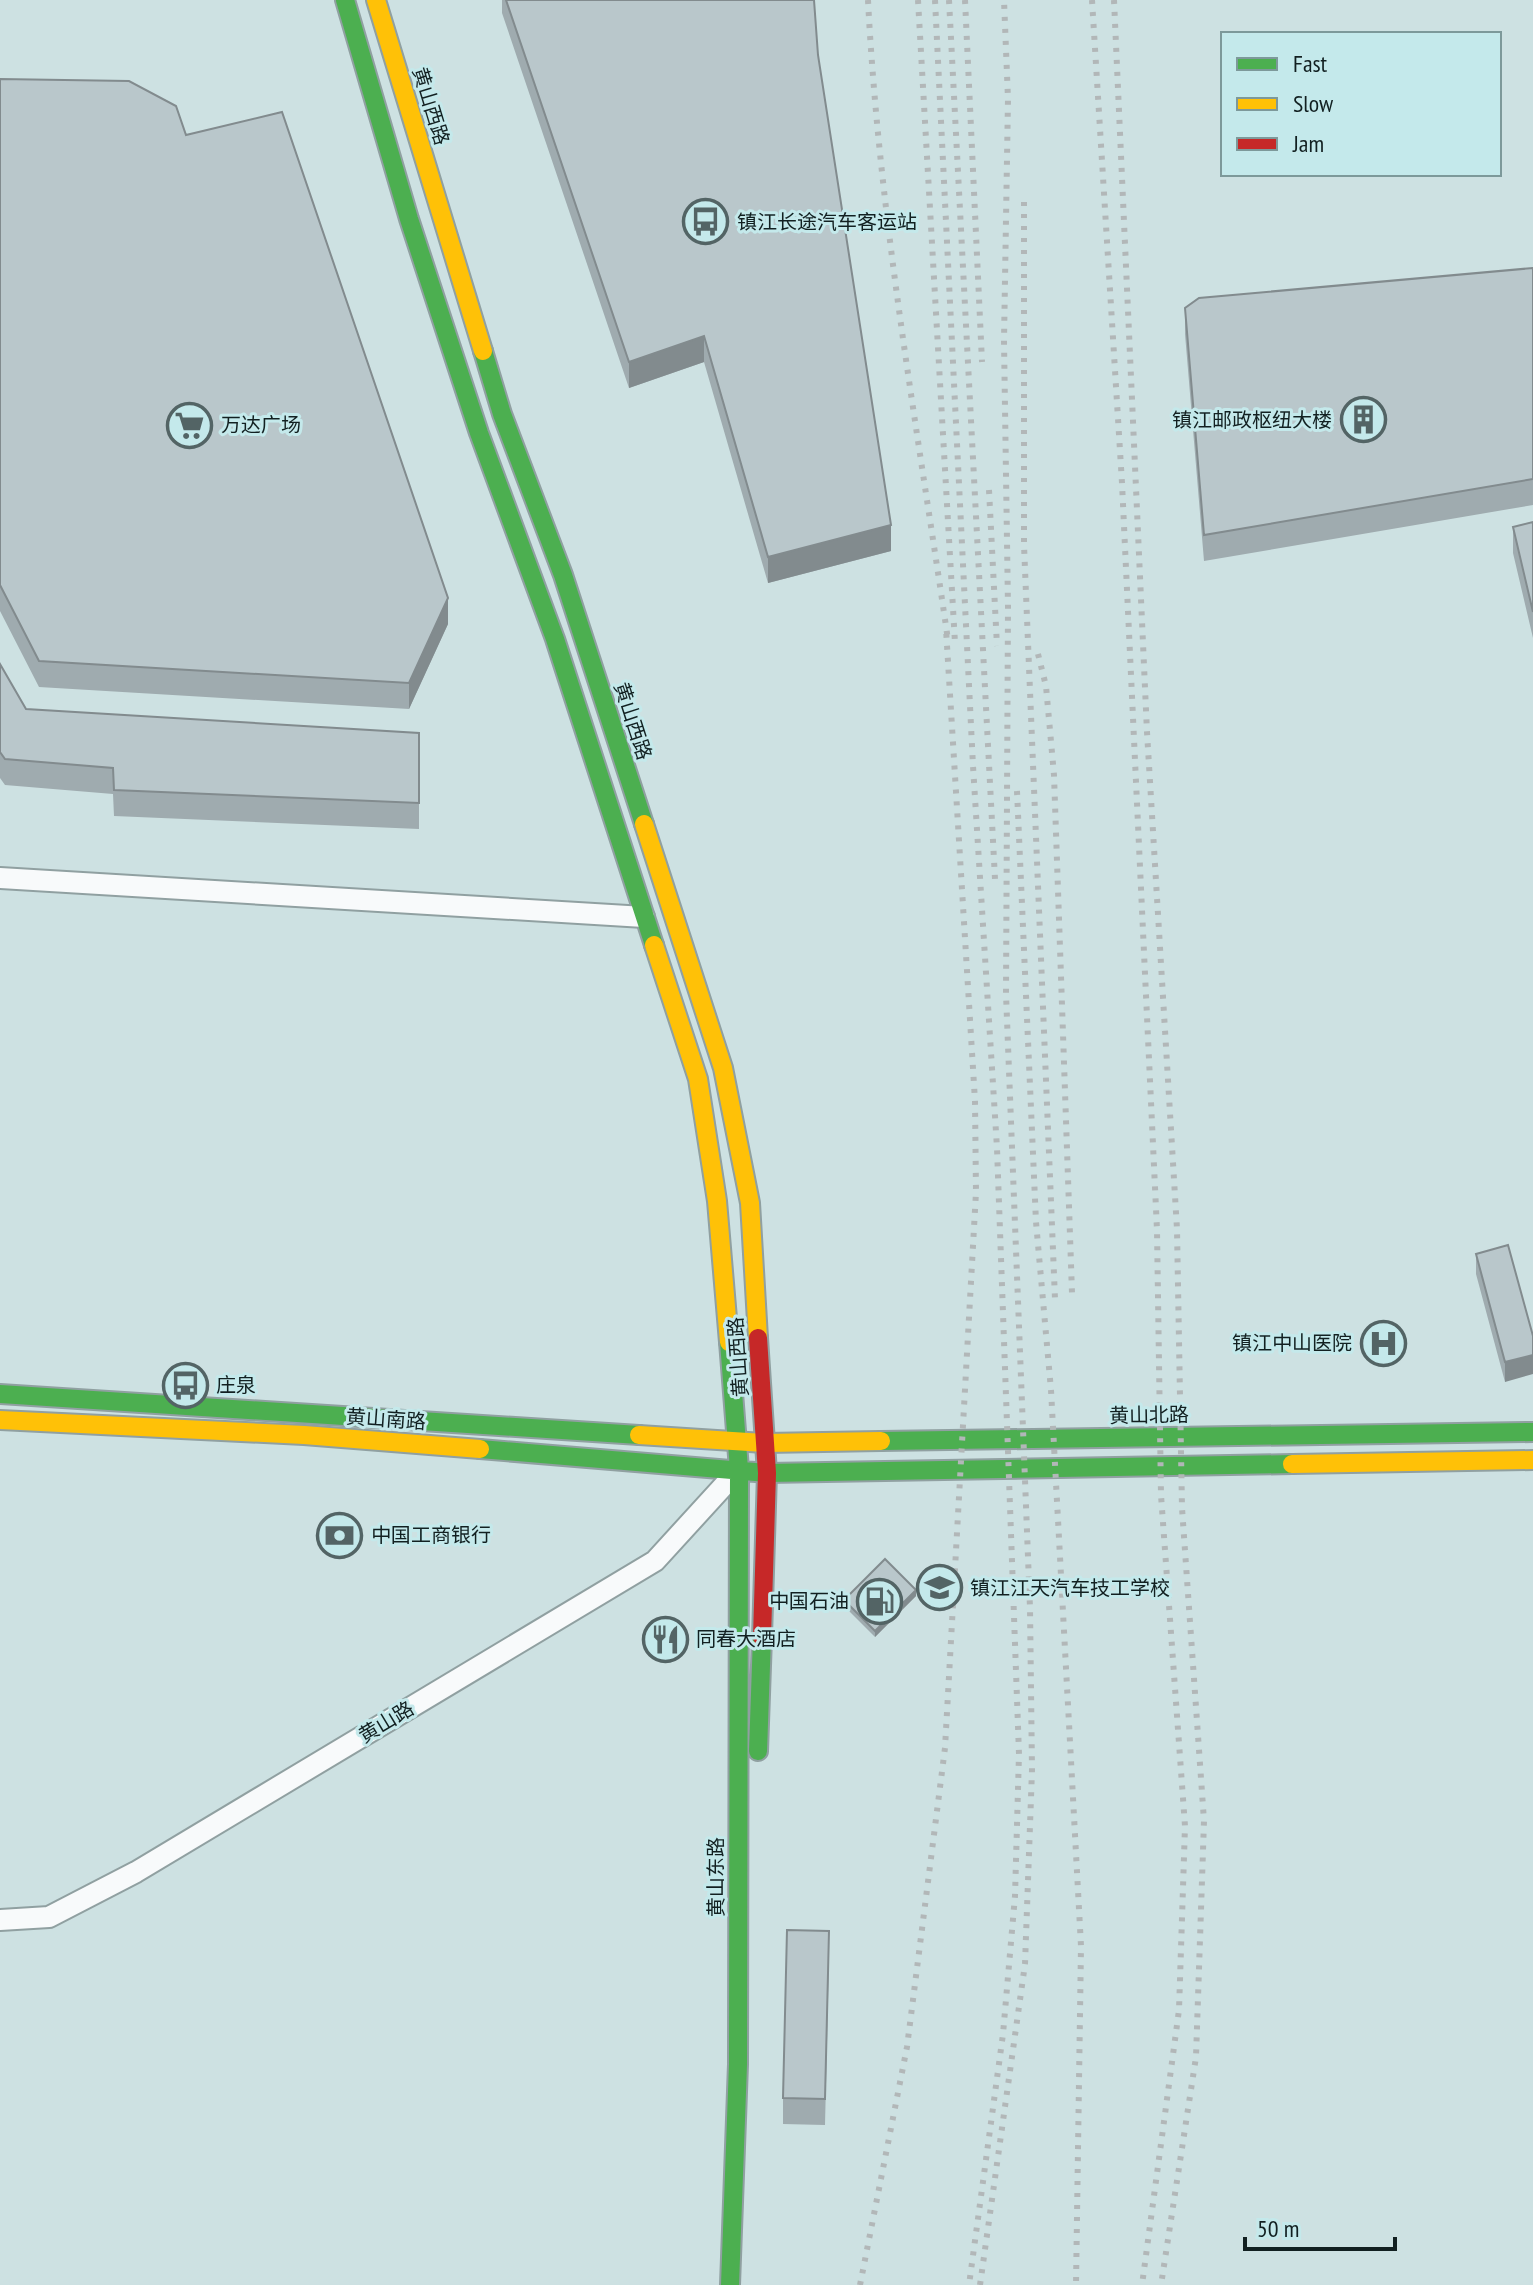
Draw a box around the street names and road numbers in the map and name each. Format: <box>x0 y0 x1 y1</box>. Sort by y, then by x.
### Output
street label: 黄山西路 <box>407 64 455 148</box>
street label: 黄山西路 <box>608 679 658 763</box>
street label: 黄山西路 <box>722 1316 754 1398</box>
street label: 黄山北路 <box>1109 1401 1189 1429</box>
street label: 黄山南路 <box>345 1403 427 1435</box>
street label: 黄山路 <box>354 1695 418 1749</box>
street label: 黄山东路 <box>703 1837 729 1917</box>

